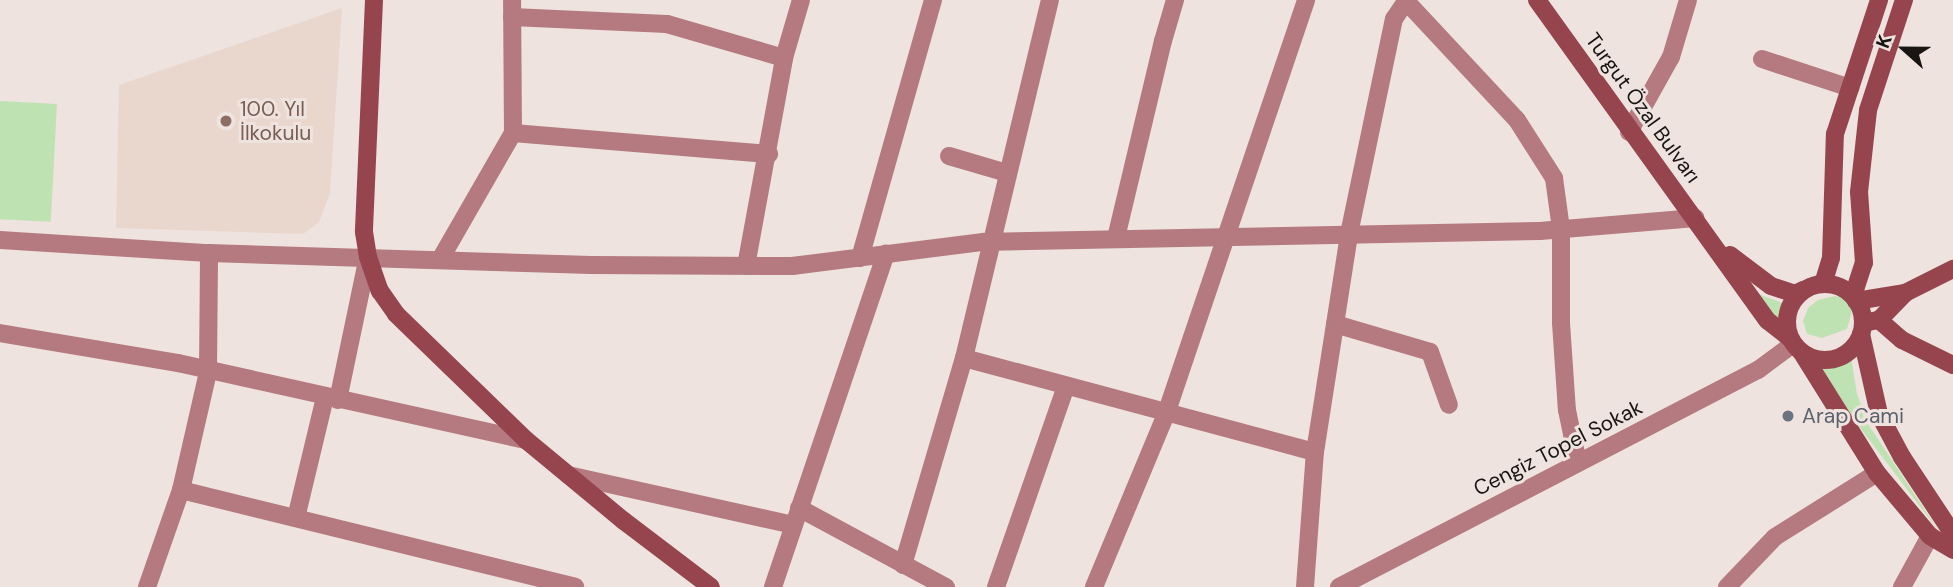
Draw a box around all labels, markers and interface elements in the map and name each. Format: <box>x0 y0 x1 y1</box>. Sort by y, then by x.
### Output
north arrow <box>1869 14 1939 84</box>
street label: Turgut Özal Bulvarı <box>1580 28 1706 188</box>
text: K <box>1870 31 1898 52</box>
place label: 100. Yıl İlkokulu <box>240 96 311 146</box>
marker: 100. Yıl İlkokulu <box>218 113 234 129</box>
street label: Cengiz Topel Sokak <box>1469 395 1647 501</box>
place label: Arap Cami <box>1802 403 1904 429</box>
marker: Arap Cami <box>1780 408 1796 424</box>

